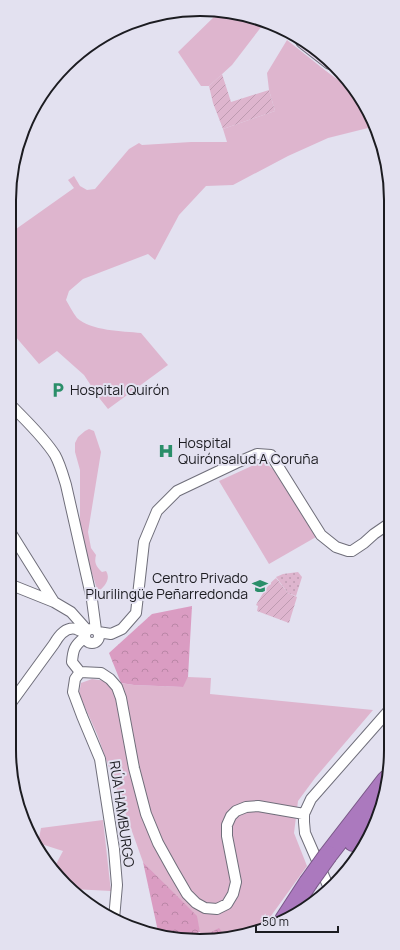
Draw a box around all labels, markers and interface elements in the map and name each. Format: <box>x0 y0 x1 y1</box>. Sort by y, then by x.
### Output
place label: Hospital Quirón <box>70 380 169 399</box>
parking icon: Hospital Quirón <box>49 381 67 399</box>
place label: Hospital Quirónsalud A Coruña <box>178 433 318 468</box>
hospital icon: Hospital Quirónsalud A Coruña <box>157 442 175 460</box>
place label: Centro Privado Plurilingüe Peñarredonda <box>85 568 248 603</box>
school or university icon: Centro Privado Plurilingüe Peñarredonda <box>251 577 269 595</box>
street label: RÚA HAMBURGO <box>106 759 139 868</box>
scale bar <box>256 908 338 934</box>
text: 50 m <box>262 913 289 930</box>

